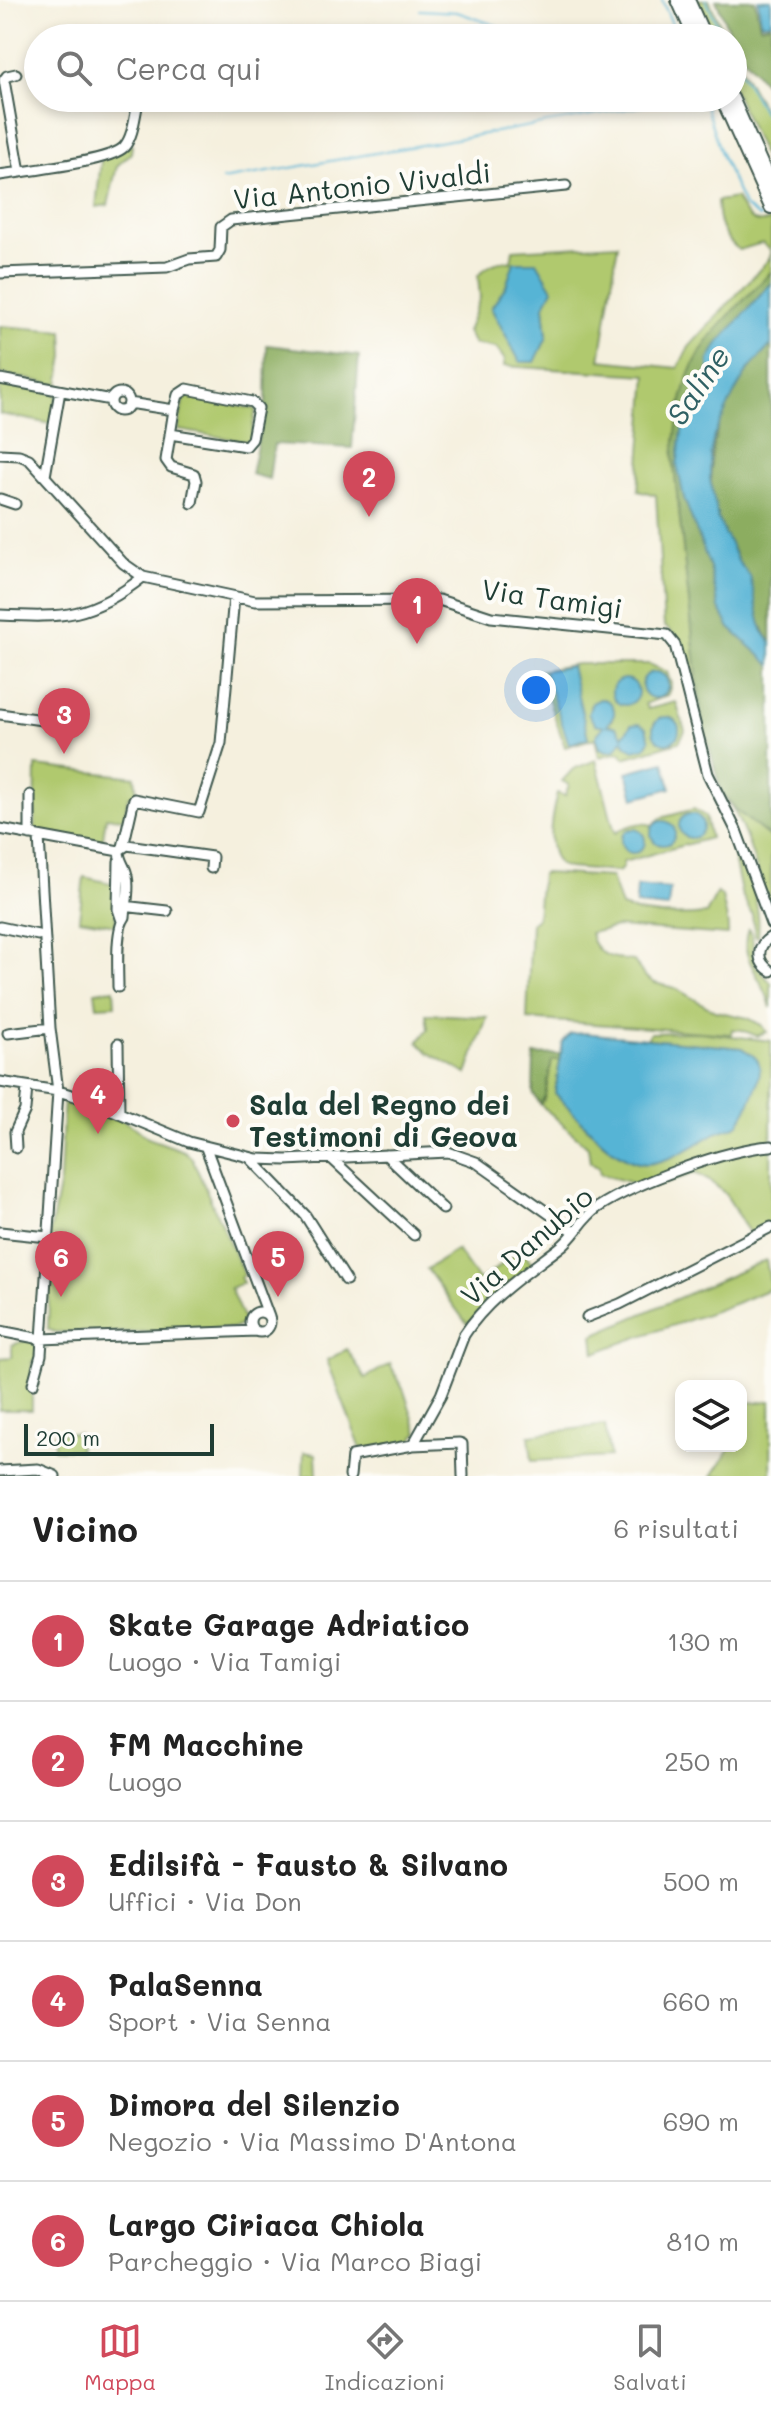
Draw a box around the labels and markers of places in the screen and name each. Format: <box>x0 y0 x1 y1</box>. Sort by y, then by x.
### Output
pin: 2 <box>343 451 395 517</box>
pin: 1 <box>391 578 443 644</box>
pin: 3 <box>38 688 90 754</box>
pin: 4 <box>72 1068 124 1134</box>
place label: Sala del Regno dei Testimoni di Geova <box>249 1086 518 1154</box>
marker: Sala del Regno dei Testimoni di Geova <box>224 1112 242 1130</box>
pin: 6 <box>35 1231 87 1297</box>
pin: 5 <box>252 1231 304 1297</box>

